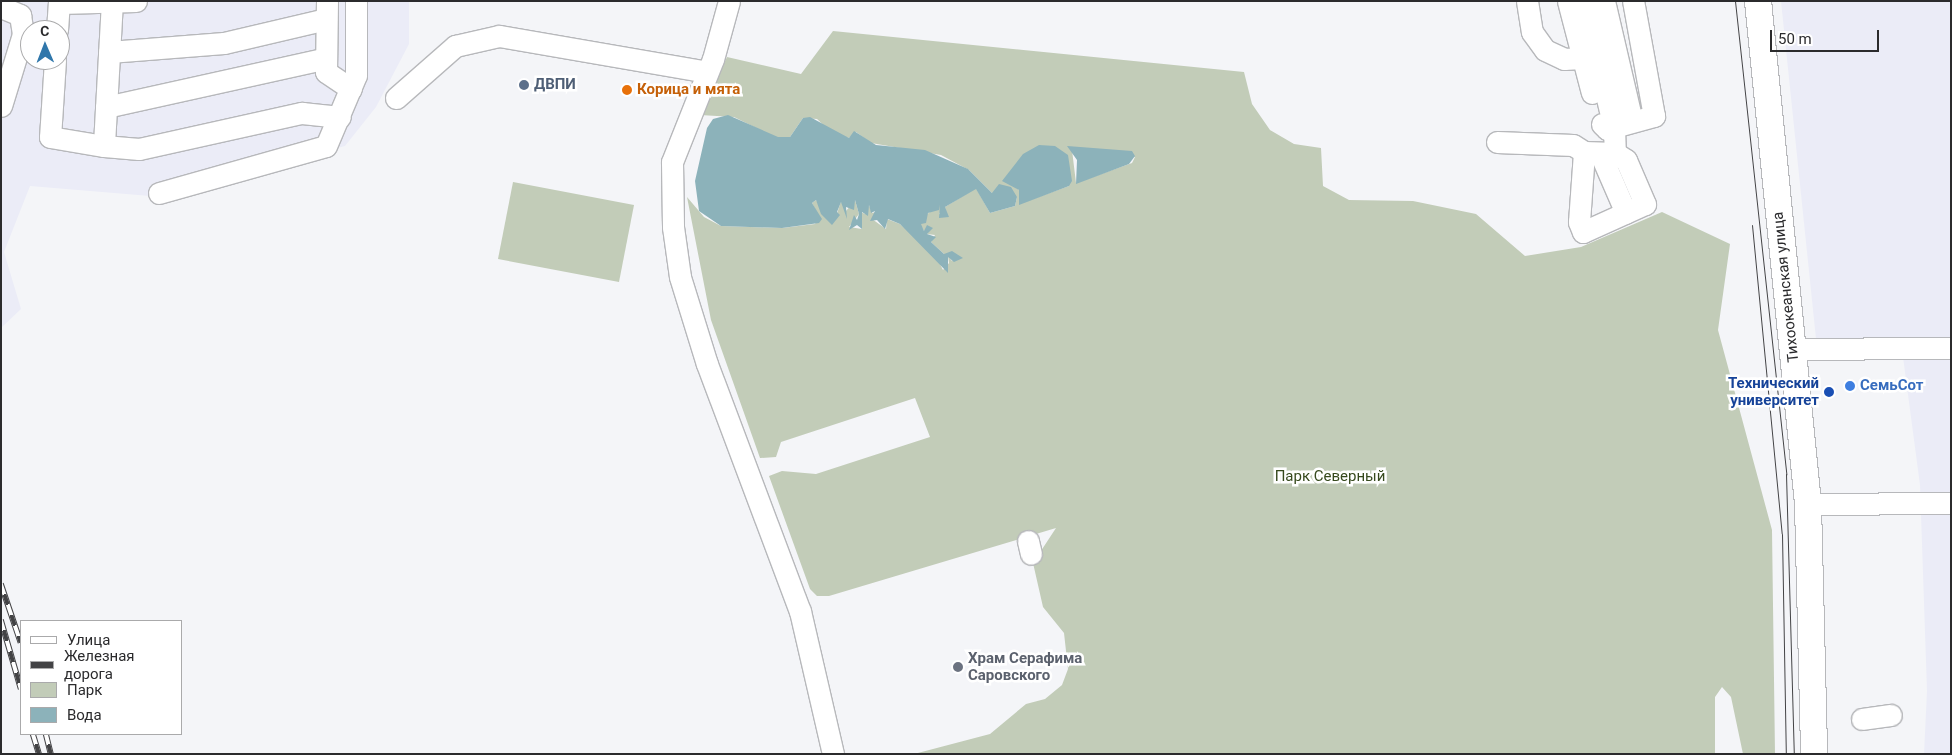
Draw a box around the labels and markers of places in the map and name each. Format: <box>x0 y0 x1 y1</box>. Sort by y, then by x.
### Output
place label: ДВПИ <box>534 76 576 94</box>
marker: ДВПИ <box>518 79 530 91</box>
place label: Корица и мята <box>637 81 740 99</box>
marker: Корица и мята <box>621 84 633 96</box>
place label: Технический университет <box>1728 374 1819 409</box>
place label: СемьСот <box>1860 377 1923 395</box>
marker: СемьСот <box>1844 380 1856 392</box>
marker: Технический университет <box>1823 386 1835 398</box>
place label: Храм Серафима Саровского <box>968 649 1082 684</box>
marker: Храм Серафима Саровского <box>952 661 964 673</box>

